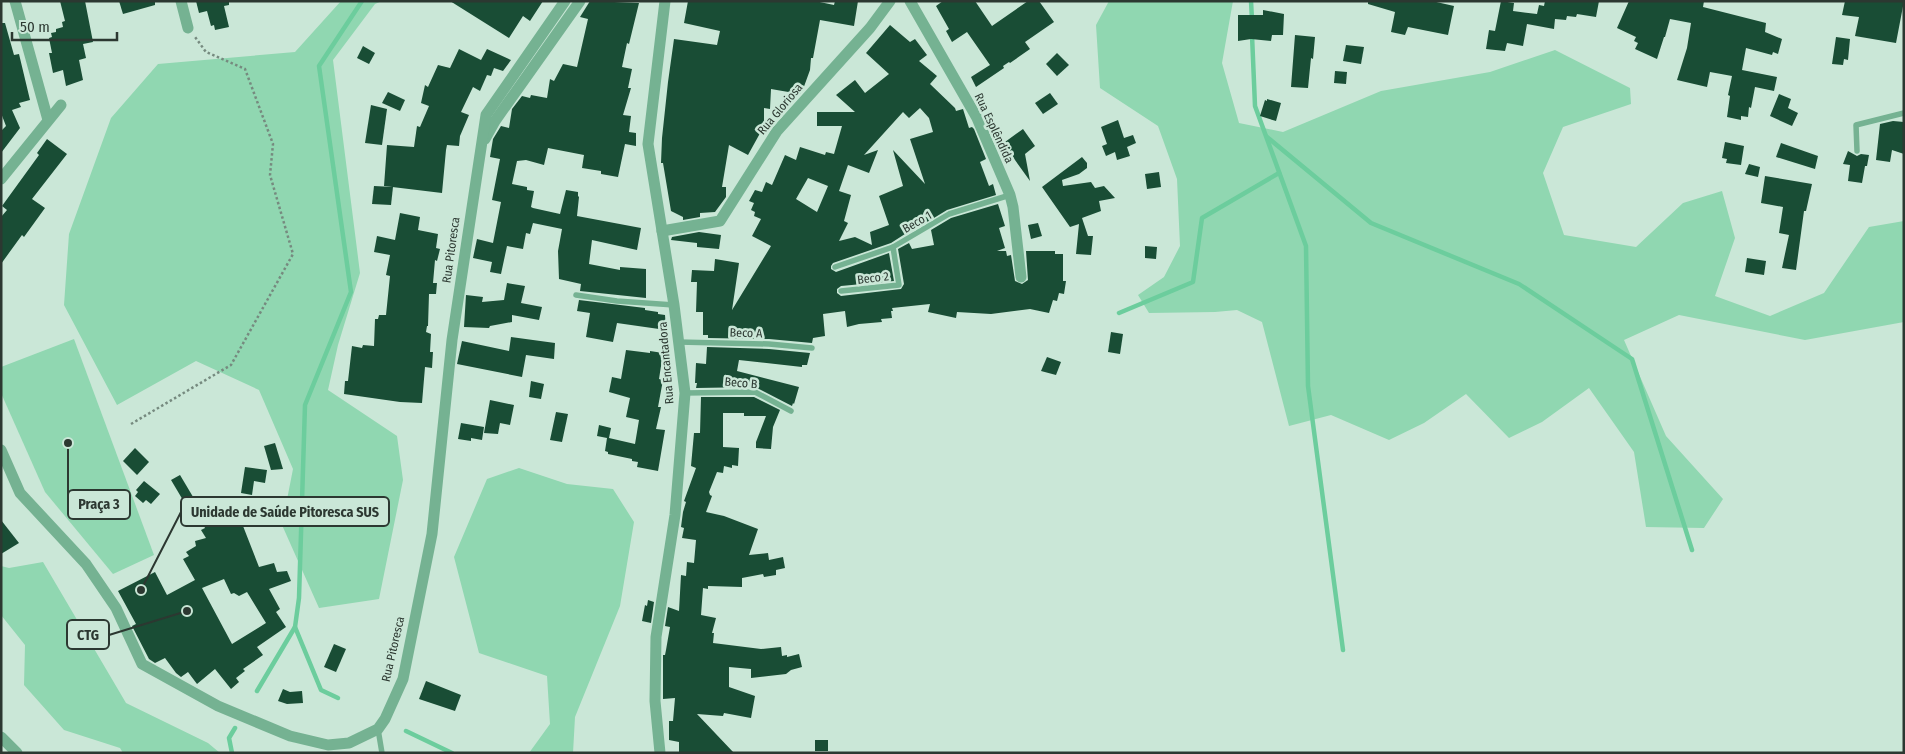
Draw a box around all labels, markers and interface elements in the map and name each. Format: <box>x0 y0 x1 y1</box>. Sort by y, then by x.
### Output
scale bar <box>12 10 118 42</box>
text: 50 m <box>20 18 50 36</box>
street label: Rua Gloriosa <box>755 81 805 137</box>
street label: Rua Esplêndida <box>972 91 1016 165</box>
street label: Beco 1 <box>900 208 934 236</box>
street label: Rua Pitoresca <box>439 216 463 284</box>
street label: Beco 2 <box>856 269 890 287</box>
street label: Rua Encantadora <box>655 321 677 405</box>
street label: Beco A <box>729 325 763 341</box>
street label: Beco B <box>724 375 759 391</box>
callout: Praça 3 <box>68 490 130 519</box>
text: Praça 3 <box>78 496 120 514</box>
callout: Unidade de Saúde Pitoresca SUS <box>181 497 389 526</box>
text: Unidade de Saúde Pitoresca SUS <box>191 504 379 521</box>
street label: Rua Pitoresca <box>379 615 407 683</box>
callout: CTG <box>67 620 109 649</box>
text: CTG <box>77 627 99 644</box>

